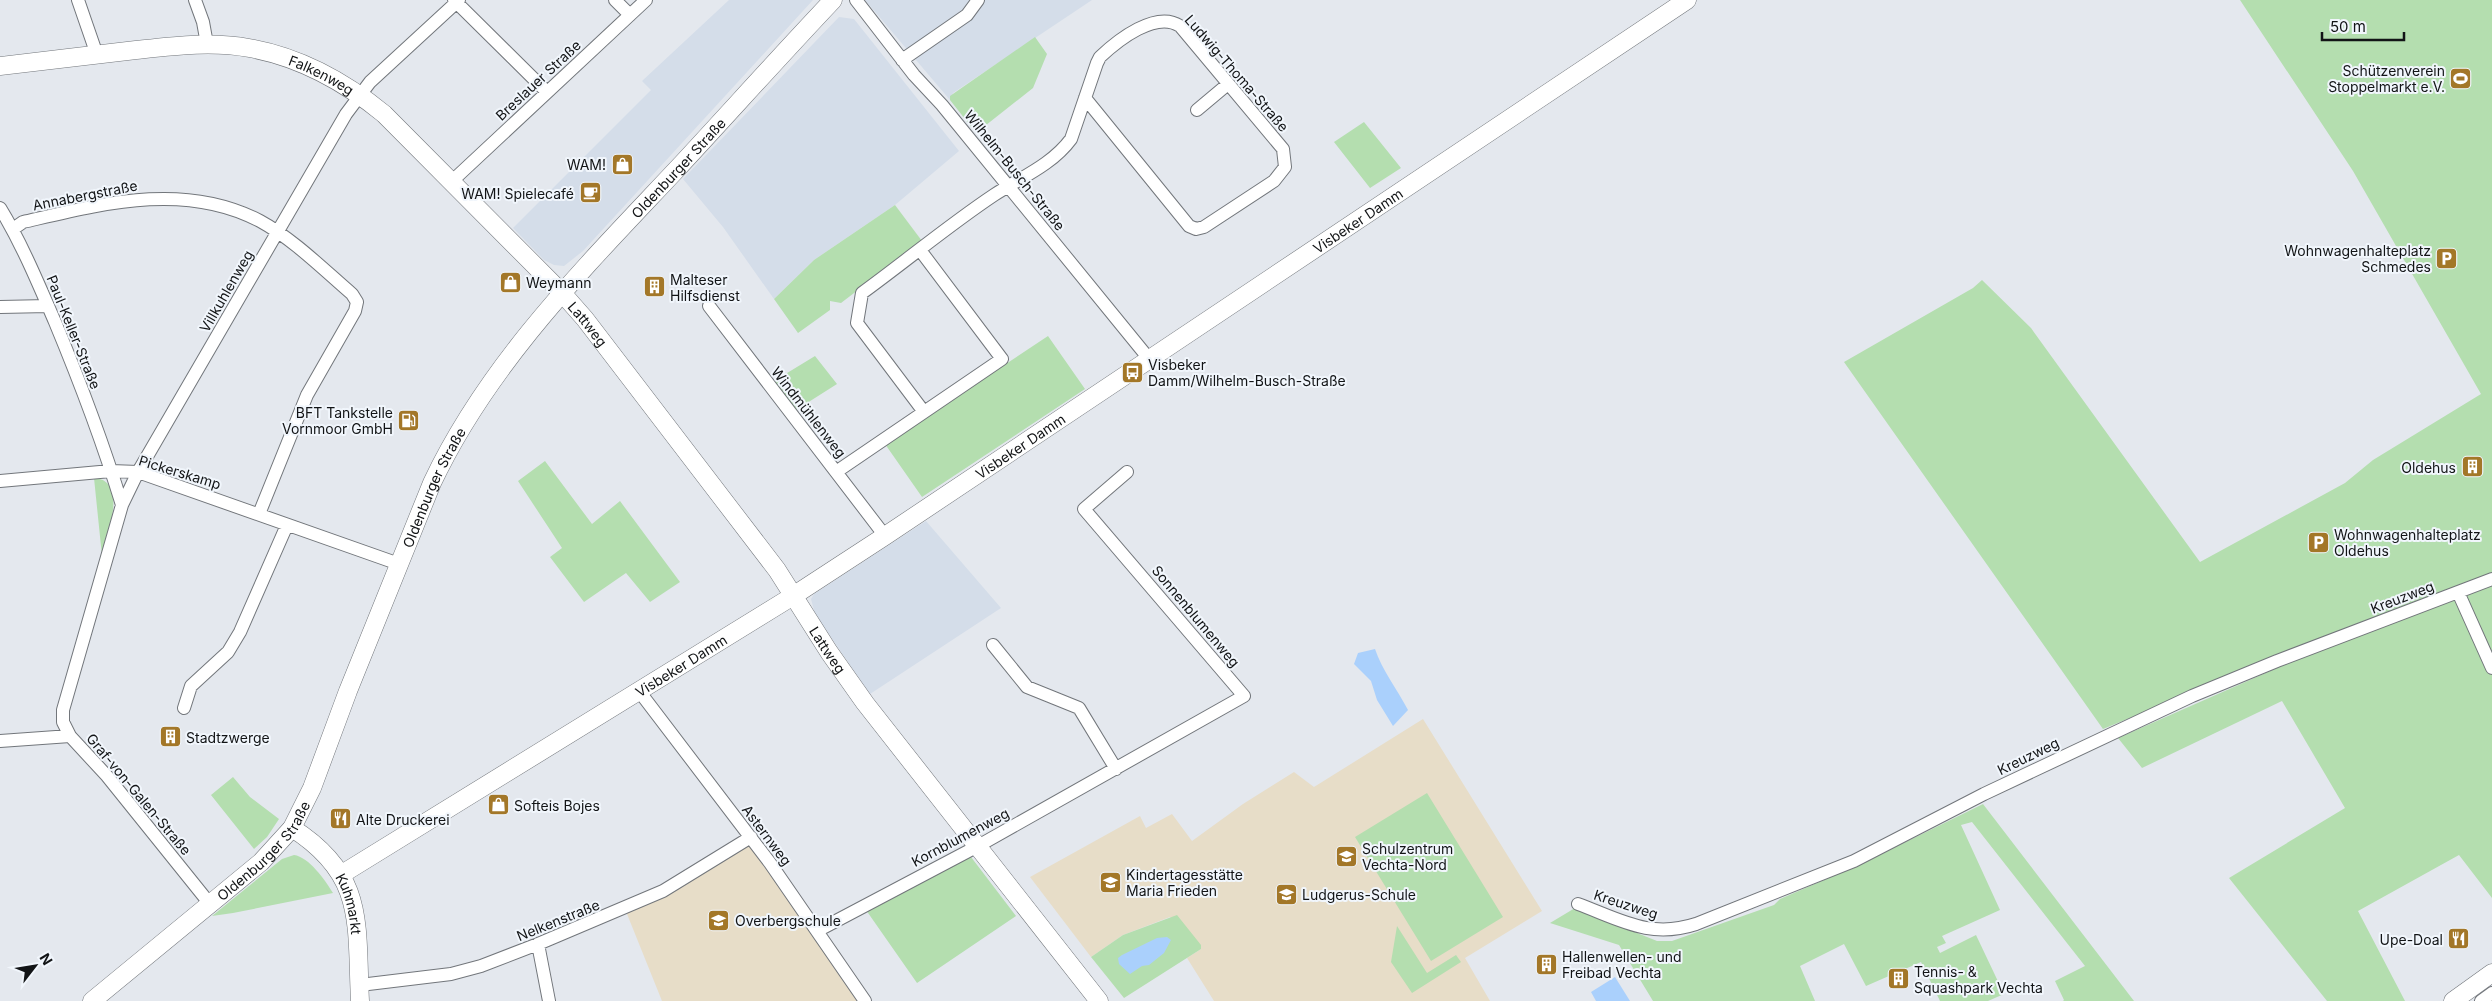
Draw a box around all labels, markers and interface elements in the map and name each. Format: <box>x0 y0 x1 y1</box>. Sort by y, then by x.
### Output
scale bar <box>2322 10 2404 42</box>
street label: Ludwig-Thoma-Straße <box>1182 11 1292 135</box>
text: 50 m <box>2330 17 2366 36</box>
street label: Breslauer Straße <box>492 36 584 124</box>
street label: Falkenweg <box>287 51 357 98</box>
place label: Schützenverein Stoppelmarkt e.V. <box>2328 62 2445 95</box>
sports icon: Schützenverein Stoppelmarkt e.V. <box>2449 66 2473 90</box>
street label: Wilhelm-Busch-Straße <box>961 106 1069 234</box>
street label: Oldenburger Straße <box>627 114 729 221</box>
shop icon: WAM! <box>610 152 634 176</box>
place label: WAM! <box>567 156 606 173</box>
street label: Annabergstraße <box>31 177 139 213</box>
cafe icon: WAM! Spielecafé <box>578 181 602 205</box>
street label: Visbeker Damm <box>1309 184 1406 256</box>
place label: WAM! Spielecafé <box>461 185 574 202</box>
place label: Wohnwagenhalteplatz Schmedes <box>2284 242 2431 275</box>
parking icon: Wohnwagenhalteplatz Schmedes <box>2435 246 2459 270</box>
street label: Villkuhlenweg <box>196 247 256 335</box>
shop icon: Weymann <box>498 270 522 294</box>
place label: Malteser Hilfsdienst <box>670 271 740 304</box>
street label: Paul-Keller-Straße <box>43 272 105 392</box>
place label: Weymann <box>526 274 592 291</box>
building icon: Malteser Hilfsdienst <box>642 275 666 299</box>
street label: Lattweg <box>565 298 611 350</box>
place label: Visbeker Damm/Wilhelm-Busch-Straße <box>1148 356 1346 389</box>
bus stop icon: Visbeker Damm/Wilhelm-Busch-Straße <box>1120 360 1144 384</box>
street label: Windmühlenweg <box>768 363 850 461</box>
place label: BFT Tankstelle Vornmoor GmbH <box>282 404 393 437</box>
fuel station icon: BFT Tankstelle Vornmoor GmbH <box>397 408 421 432</box>
street label: Visbeker Damm <box>972 410 1068 482</box>
street label: Oldenburger Straße <box>398 424 469 550</box>
street label: Pickerskamp <box>137 451 223 493</box>
building icon: Oldehus <box>2460 455 2484 479</box>
place label: Oldehus <box>2401 459 2456 476</box>
place label: Wohnwagenhalteplatz Oldehus <box>2334 526 2481 559</box>
parking icon: Wohnwagenhalteplatz Oldehus <box>2306 530 2330 554</box>
street label: Sonnenblumenweg <box>1149 562 1243 670</box>
street label: Kreuzweg <box>2368 577 2436 617</box>
street label: Lattweg <box>806 623 850 676</box>
street label: Visbeker Damm <box>632 631 730 700</box>
building icon: Stadtzwerge <box>158 725 182 749</box>
place label: Stadtzwerge <box>186 729 270 746</box>
street label: Graf-von-Galen-Straße <box>83 730 195 858</box>
street label: Kreuzweg <box>1994 734 2062 778</box>
shop icon: Softeis Bojes <box>486 793 510 817</box>
place label: Softeis Bojes <box>514 797 600 814</box>
street label: Oldenburger Straße <box>213 798 313 904</box>
street label: Asternweg <box>739 801 795 869</box>
street label: Kornblumenweg <box>908 804 1012 870</box>
restaurant icon: Alte Druckerei <box>328 807 352 831</box>
place label: Alte Druckerei <box>356 811 450 828</box>
place label: Schulzentrum Vechta-Nord <box>1362 840 1453 873</box>
school or university icon: Schulzentrum Vechta-Nord <box>1334 844 1358 868</box>
place label: Kindertagesstätte Maria Frieden <box>1126 866 1243 899</box>
street label: Kuhmarkt <box>333 870 366 936</box>
school or university icon: Kindertagesstätte Maria Frieden <box>1098 870 1122 894</box>
school or university icon: Ludgerus-Schule <box>1274 882 1298 906</box>
place label: Ludgerus-Schule <box>1302 886 1416 903</box>
street label: Kreuzweg <box>1592 886 1660 922</box>
street label: Nelkenstraße <box>514 896 602 944</box>
school or university icon: Overbergschule <box>707 908 731 932</box>
place label: Overbergschule <box>735 912 841 929</box>
restaurant icon: Upe-Doal <box>2447 927 2471 951</box>
place label: Upe-Doal <box>2380 931 2443 948</box>
north arrow <box>10 941 60 991</box>
place label: Hallenwellen- und Freibad Vechta <box>1562 948 1682 981</box>
text: N <box>37 950 57 968</box>
building icon: Hallenwellen- und Freibad Vechta <box>1534 952 1558 976</box>
place label: Tennis- & Squashpark Vechta <box>1914 963 2043 996</box>
building icon: Tennis- & Squashpark Vechta <box>1886 967 1910 991</box>

